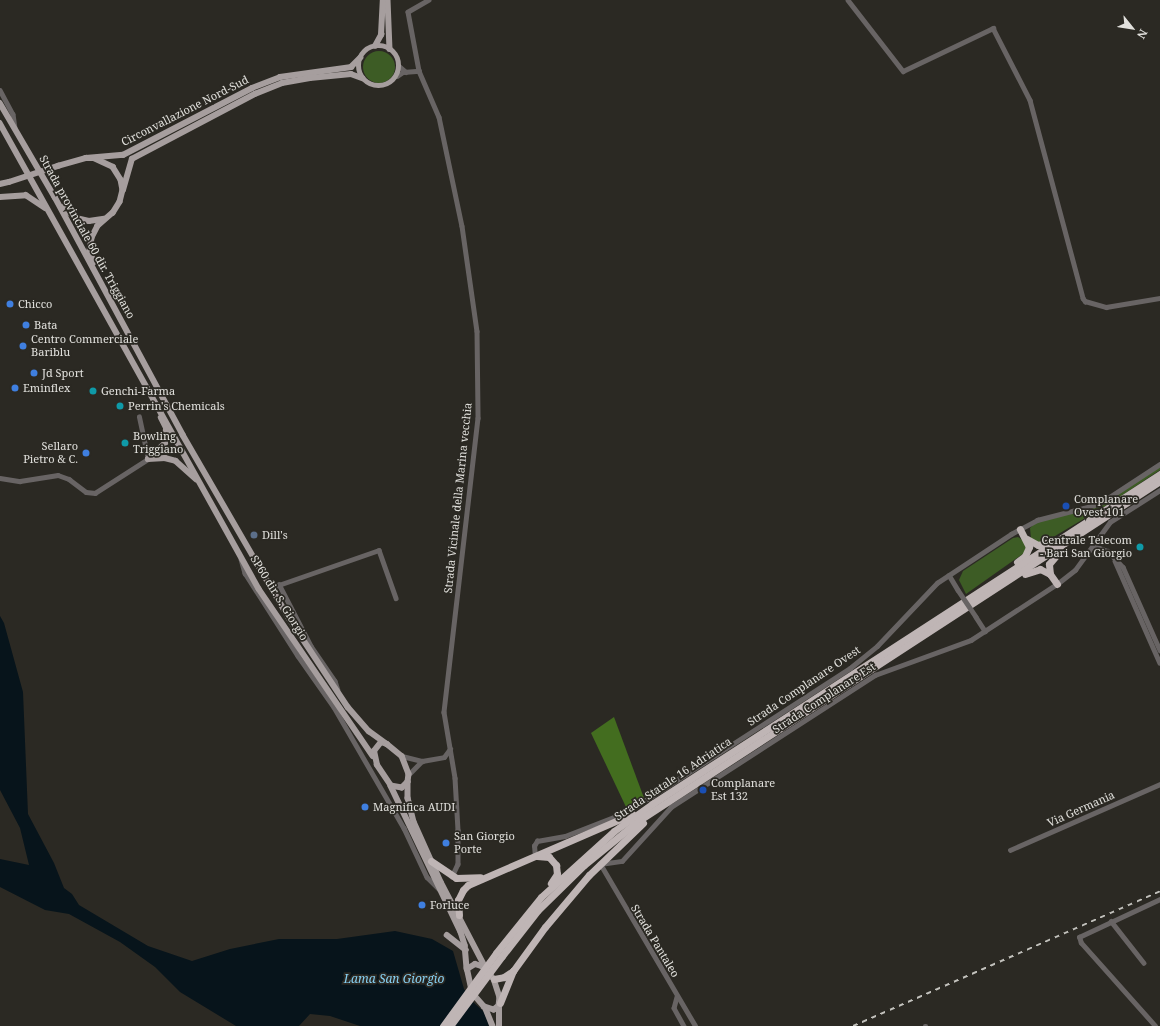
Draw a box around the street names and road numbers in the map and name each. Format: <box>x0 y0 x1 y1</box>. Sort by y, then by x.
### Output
street label: Circonvallazione Nord-Sud <box>119 73 251 149</box>
street label: Strada provinciale 60 dir. Triggiano <box>36 153 138 321</box>
street label: Strada Vicinale della Marina vecchia <box>441 402 475 594</box>
street label: SP60 dir. S. Giorgio <box>248 553 310 643</box>
street label: Strada Complanare Ovest <box>745 643 863 729</box>
street label: Strada Complanare Est <box>770 660 878 736</box>
street label: Strada Statale 16 Adriatica <box>612 735 734 823</box>
street label: Via Germania <box>1045 788 1117 830</box>
street label: Strada Pantaleo <box>628 902 682 980</box>

